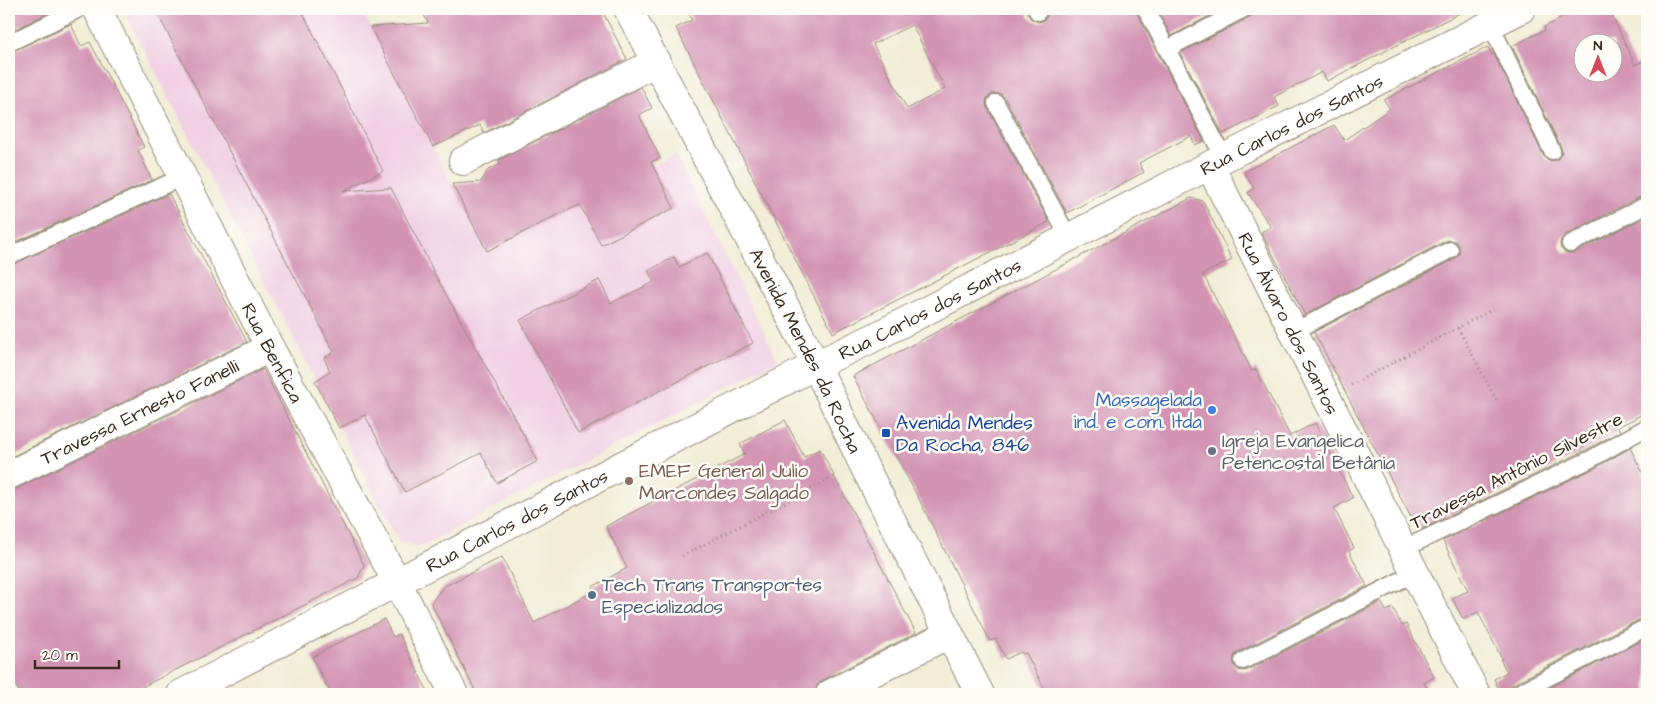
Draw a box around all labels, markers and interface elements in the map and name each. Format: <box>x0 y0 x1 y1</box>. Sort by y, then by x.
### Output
north arrow <box>1574 32 1624 82</box>
text: N <box>1594 36 1603 56</box>
street label: Rua Carlos dos Santos <box>1196 68 1388 183</box>
street label: Rua Álvaro dos Santos <box>1231 228 1345 420</box>
street label: Avenida Mendes da Rocha <box>742 244 868 458</box>
street label: Rua Carlos dos Santos <box>834 252 1026 367</box>
street label: Rua Benfica <box>234 299 309 408</box>
street label: Travessa Ernesto Fanelli <box>37 353 244 473</box>
place label: Massagelada ind. e com. ltda <box>1074 387 1202 436</box>
marker: Massagelada ind. e com. ltda <box>1206 404 1218 416</box>
street label: Travessa Antônio Silvestre <box>1406 406 1628 537</box>
place label: Avenida Mendes Da Rocha, 846 <box>896 410 1033 459</box>
marker: Avenida Mendes Da Rocha, 846 <box>880 427 892 439</box>
place label: Igreja Evangelica Petencostal Betânia <box>1222 428 1396 477</box>
marker: Igreja Evangelica Petencostal Betânia <box>1206 445 1218 457</box>
place label: EMEF General Julio Marcondes Salgado <box>639 458 809 508</box>
street label: Rua Carlos dos Santos <box>421 463 613 580</box>
marker: EMEF General Julio Marcondes Salgado <box>623 475 635 487</box>
place label: Tech Trans Transportes Especializados <box>602 572 822 621</box>
marker: Tech Trans Transportes Especializados <box>586 589 598 601</box>
scale bar <box>35 638 119 670</box>
text: 20 m <box>42 645 78 666</box>

